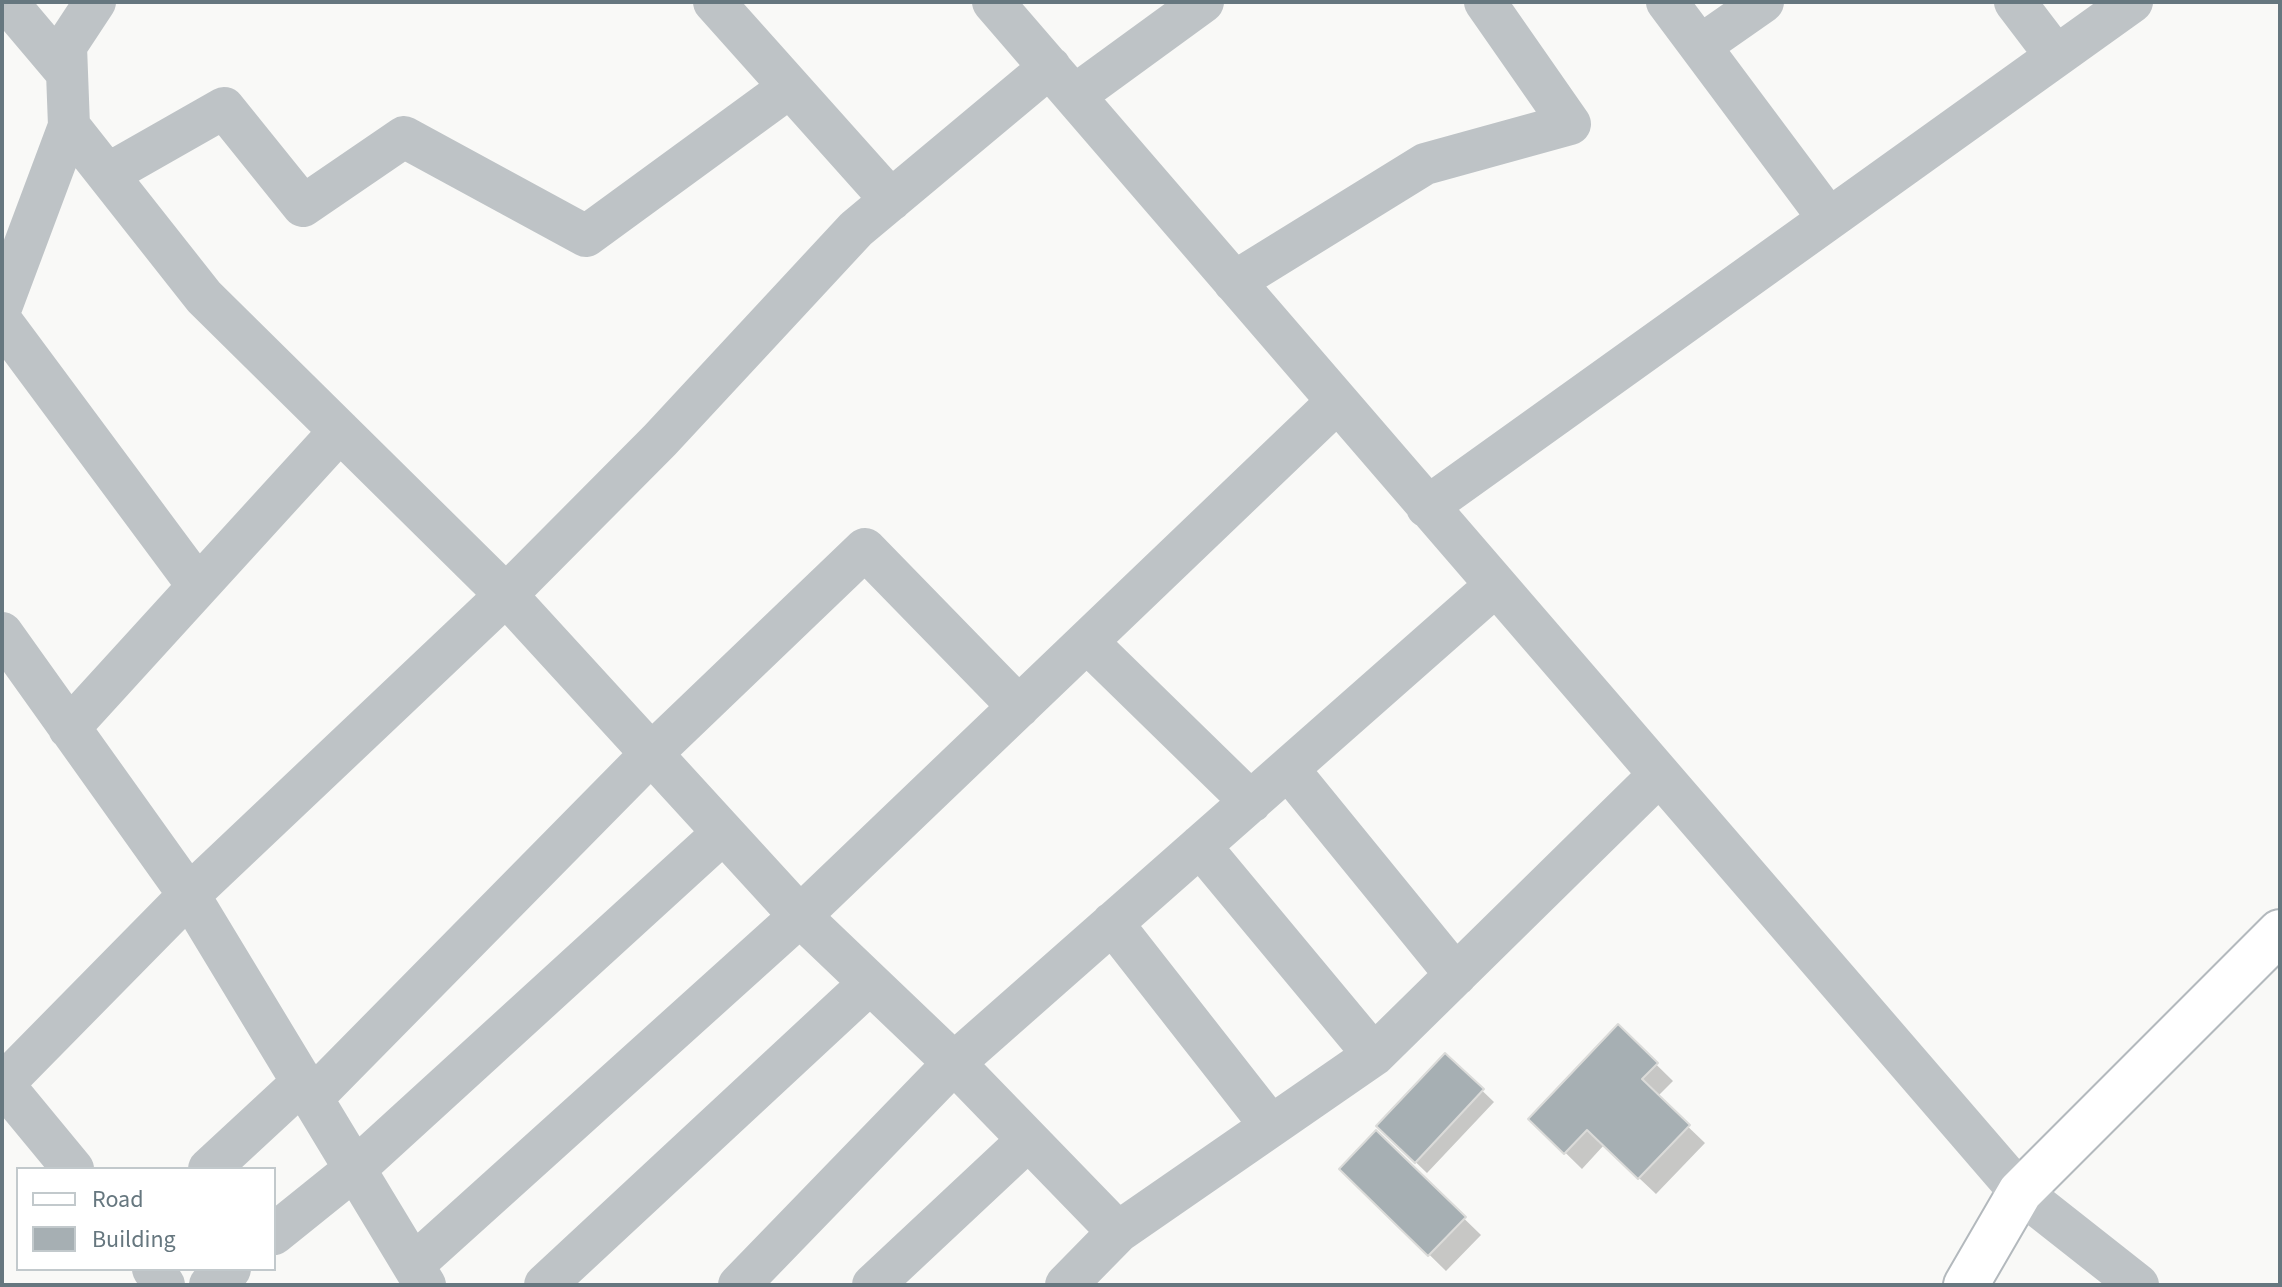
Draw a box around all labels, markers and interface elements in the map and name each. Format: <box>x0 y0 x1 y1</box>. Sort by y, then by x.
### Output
legend <box>16 1167 276 1271</box>
text: Road <box>92 1182 144 1217</box>
text: Building <box>92 1222 176 1257</box>

